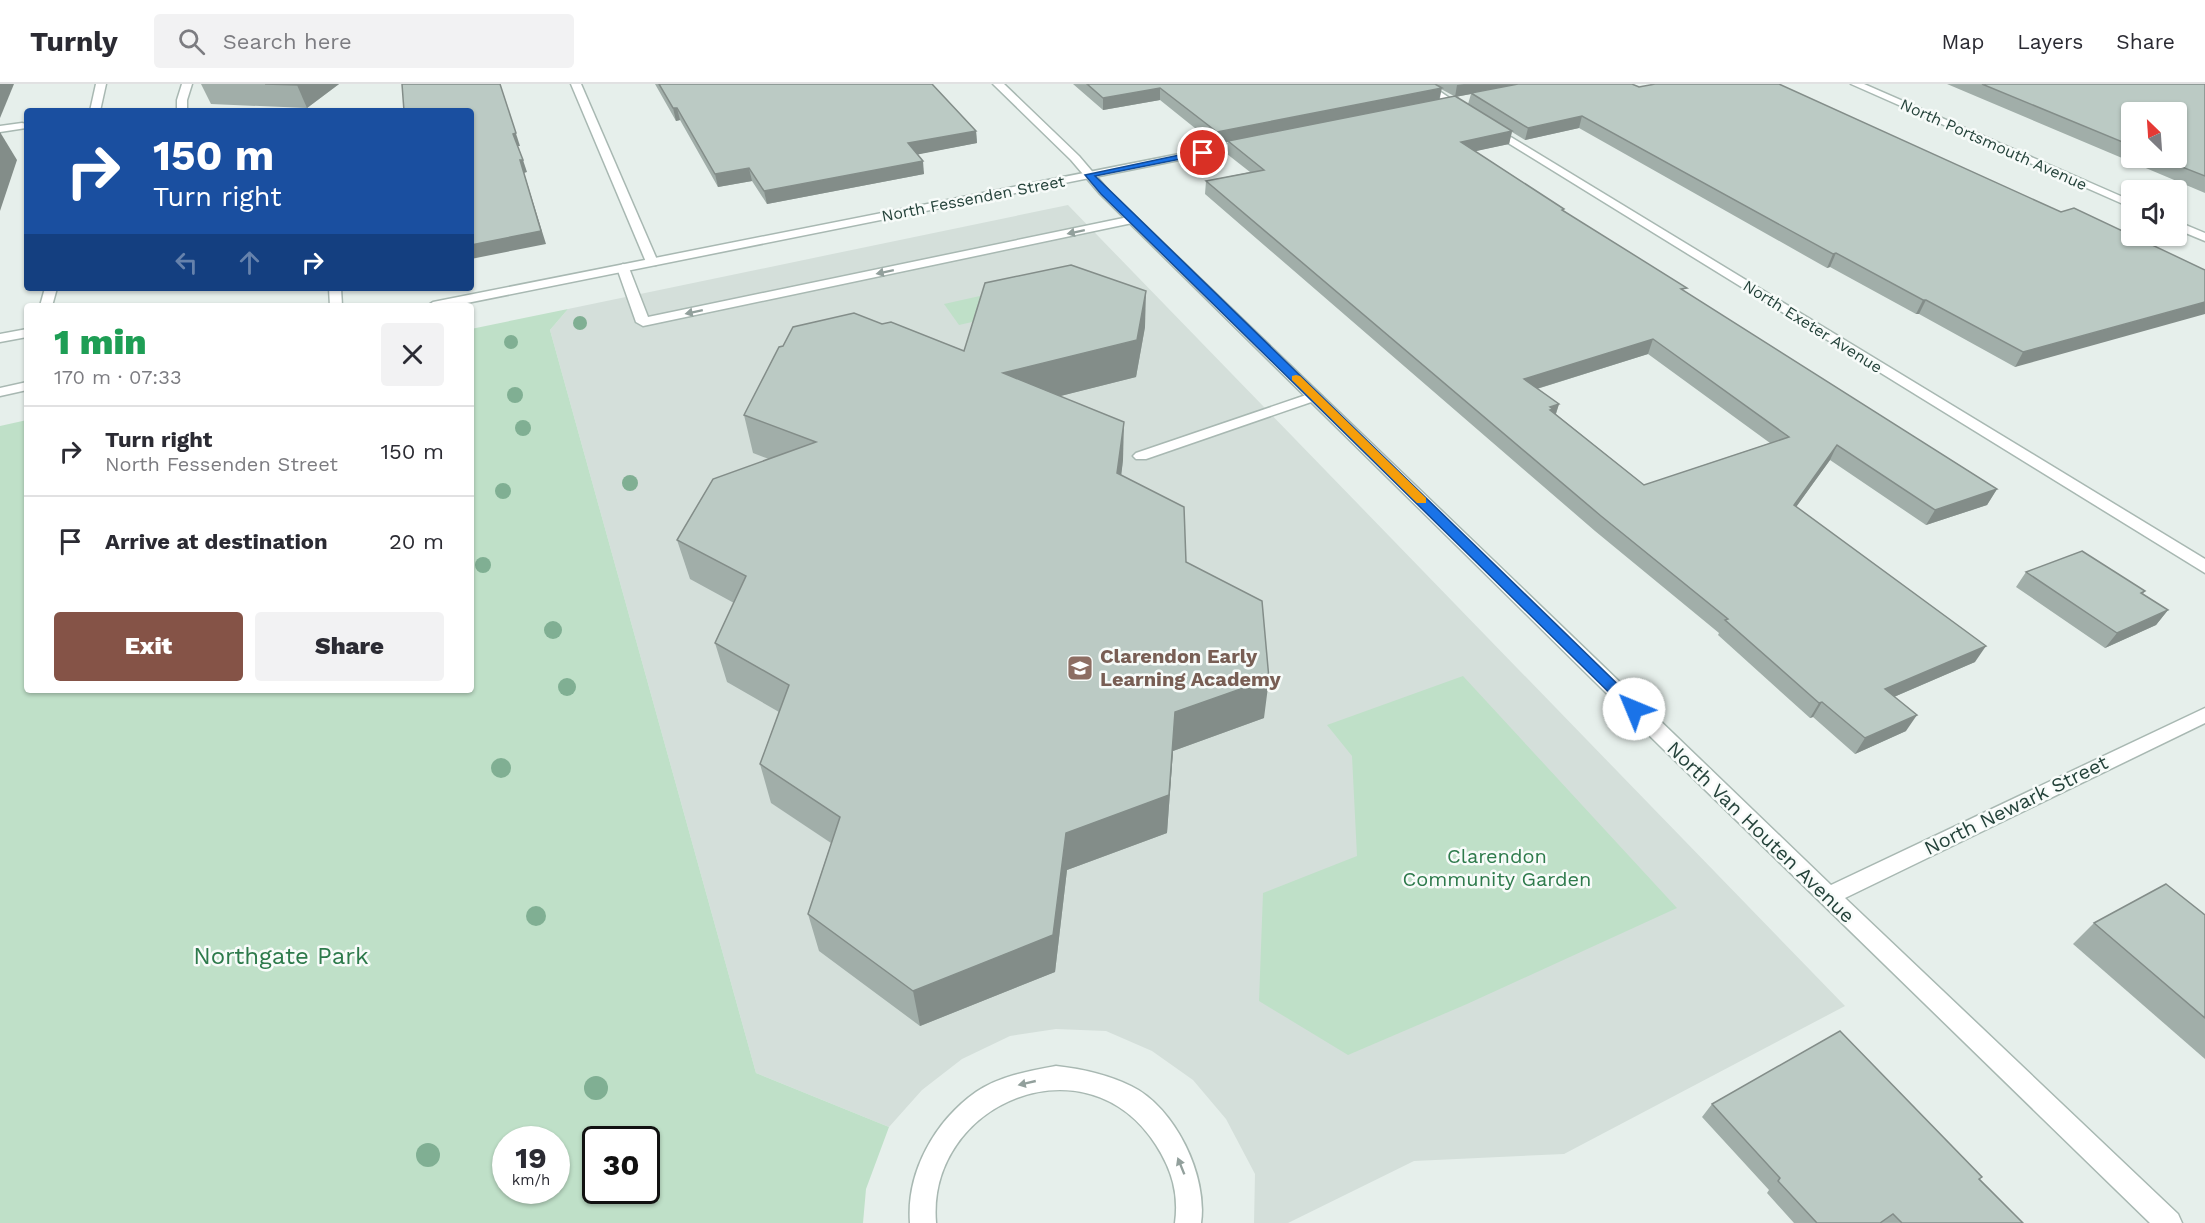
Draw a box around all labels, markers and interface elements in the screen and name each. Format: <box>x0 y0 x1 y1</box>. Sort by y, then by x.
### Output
search box <box>154 14 574 68</box>
text: Turnly <box>30 25 118 58</box>
icon: search <box>175 25 208 58</box>
text: Search here <box>223 29 352 54</box>
text: Map <box>1941 29 1984 54</box>
text: Layers <box>2017 29 2083 54</box>
text: Share <box>2116 29 2175 54</box>
street label: North Portsmouth Avenue <box>1897 95 2090 194</box>
north arrow <box>2121 102 2187 168</box>
map controls <box>2121 102 2187 246</box>
pin <box>1177 127 1228 178</box>
text: 150 m <box>153 131 274 180</box>
icon: right <box>54 132 132 210</box>
icon: arrive <box>1186 136 1219 169</box>
street label: North Fessenden Street <box>880 171 1067 226</box>
button: sound <box>2121 180 2187 246</box>
text: Turn right <box>153 181 282 213</box>
one-way arrow <box>1066 228 1085 237</box>
icon: left <box>170 246 203 279</box>
icon: ahead <box>233 246 266 279</box>
icon: right <box>296 246 329 279</box>
one-way arrow <box>875 268 894 277</box>
street label: North Exeter Avenue <box>1740 276 1886 377</box>
one-way arrow <box>684 308 703 317</box>
text: 1 min <box>54 321 147 363</box>
button: close <box>381 323 444 386</box>
text: 170 m · 07:33 <box>54 365 182 389</box>
text: Turn right <box>105 427 212 452</box>
icon: right <box>54 435 87 468</box>
text: 150 m <box>380 439 444 464</box>
text: North Fessenden Street <box>105 452 338 476</box>
icon: arrive <box>54 525 87 558</box>
text: Arrive at destination <box>105 529 328 554</box>
text: 20 m <box>389 529 444 554</box>
button: Exit <box>54 612 243 681</box>
button: Share <box>255 612 444 681</box>
place label: Clarendon Early Learning Academy <box>1100 644 1281 691</box>
school or university icon: Clarendon Early Learning Academy <box>1065 653 1095 683</box>
position arrow <box>1602 677 1666 741</box>
street label: North Van Houten Avenue <box>1662 736 1860 928</box>
street label: North Newark Street <box>1920 750 2112 860</box>
park label: Clarendon Community Garden <box>1403 844 1592 891</box>
park label: Northgate Park <box>193 942 369 970</box>
one-way arrow <box>1017 1078 1036 1088</box>
speed limit sign: 30 <box>582 1126 660 1204</box>
text: 19 <box>515 1140 547 1175</box>
one-way arrow <box>1176 1157 1185 1175</box>
text: km/h <box>512 1171 550 1189</box>

